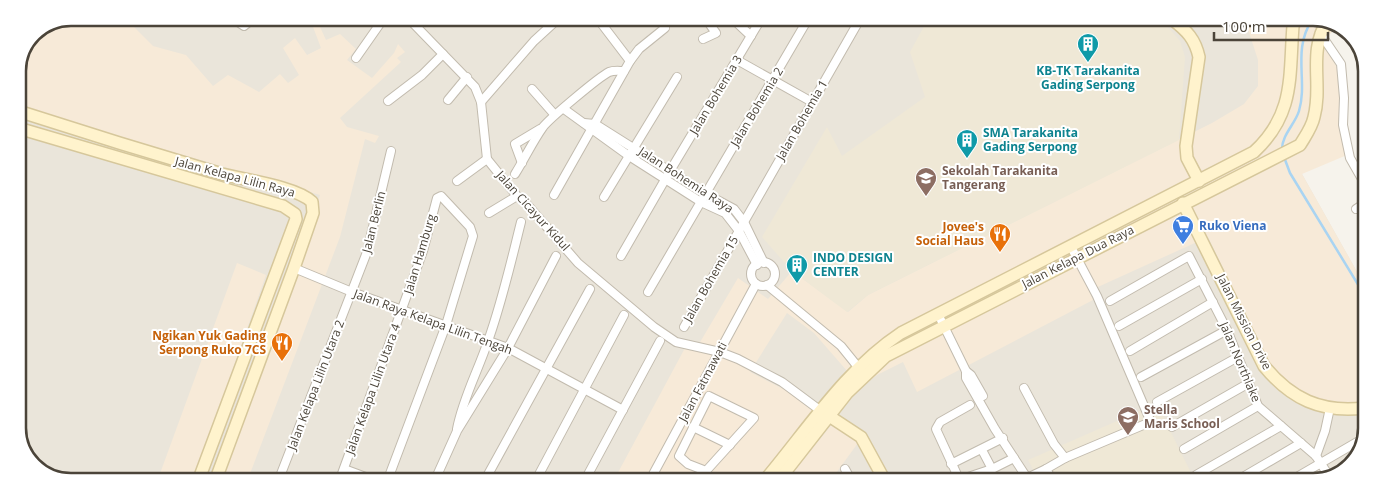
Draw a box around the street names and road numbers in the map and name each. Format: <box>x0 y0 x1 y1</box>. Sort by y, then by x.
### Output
street label: Jalan Bohemia 3 <box>685 52 746 139</box>
street label: Jalan Bohemia 2 <box>726 64 787 151</box>
street label: Jalan Bohemia 1 <box>771 77 831 164</box>
street label: Jalan Bohemia Raya <box>635 142 737 217</box>
street label: Jalan Kelapa Lilin Raya <box>172 152 297 201</box>
street label: Jalan Cicayur Kidul <box>492 166 574 254</box>
street label: Jalan Berlin <box>357 189 389 255</box>
street label: Jalan Hamburg <box>399 211 440 297</box>
street label: Jalan Kelapa Dua Raya <box>1018 221 1137 293</box>
street label: Jalan Bohemia 15 <box>679 232 742 326</box>
street label: Jalan Mission Drive <box>1212 270 1276 373</box>
street label: Jalan Raya Kelapa Lilin Tengah <box>350 284 515 358</box>
street label: Jalan Kelapa Lilin Utara 2 <box>283 317 348 453</box>
street label: Jalan Northlake <box>1216 318 1265 405</box>
street label: Jalan Kelapa Lilin Utara 4 <box>341 321 404 458</box>
street label: Jalan Fatmawati <box>674 339 731 426</box>

